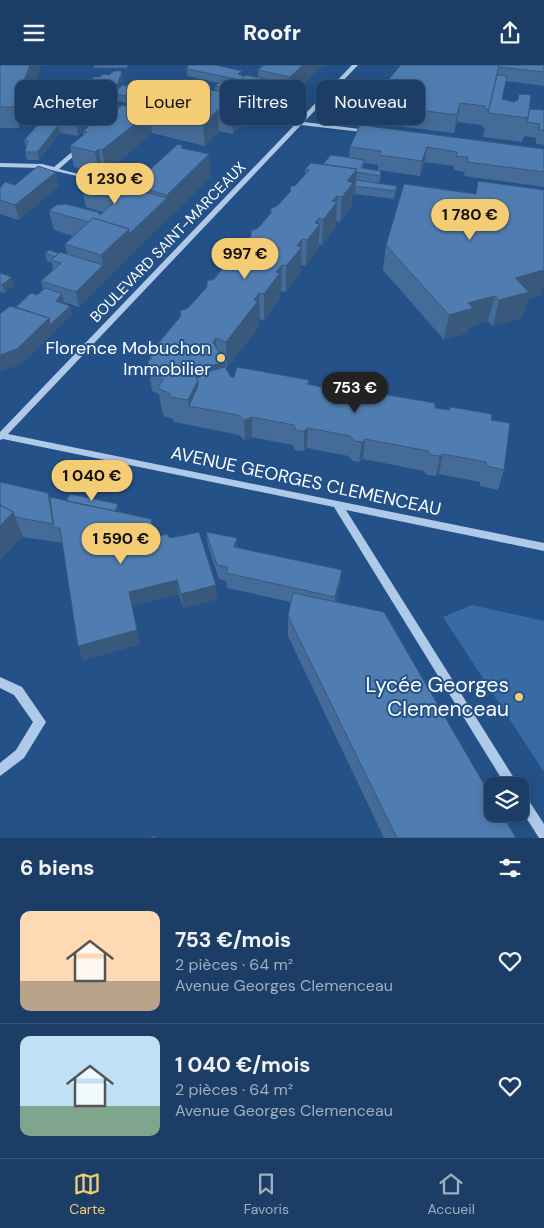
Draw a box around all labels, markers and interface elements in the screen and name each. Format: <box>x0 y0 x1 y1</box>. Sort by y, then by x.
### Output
text: Roofr <box>243 18 301 47</box>
icon: menu <box>20 19 48 47</box>
icon: share <box>496 19 524 47</box>
chip: Acheter <box>15 80 117 125</box>
chip: Louer <box>127 80 210 125</box>
chip: Filtres <box>220 80 306 125</box>
chip: Nouveau <box>316 80 425 125</box>
street label: BOULEVARD SAINT-MARCEAUX <box>86 157 250 327</box>
pin: 1 230 € <box>69 163 161 205</box>
text: 1 230 € <box>87 168 143 189</box>
pin: 1 780 € <box>424 199 516 241</box>
text: 1 780 € <box>442 204 498 225</box>
pin: 997 € <box>210 237 280 280</box>
text: 997 € <box>222 243 268 264</box>
place label: Florence Mobuchon Immobilier <box>45 336 211 381</box>
marker: Florence Mobuchon Immobilier <box>215 352 227 364</box>
pin: 753 € <box>320 371 390 414</box>
text: 753 € <box>333 377 377 398</box>
street label: AVENUE GEORGES CLEMENCEAU <box>169 441 443 521</box>
pin: 1 040 € <box>46 459 138 502</box>
text: 1 040 € <box>63 465 121 486</box>
pin: 1 590 € <box>75 523 167 565</box>
text: 1 590 € <box>93 528 149 549</box>
place label: Lycée Georges Clemenceau <box>365 671 509 723</box>
marker: Lycée Georges Clemenceau <box>513 691 525 703</box>
map controls <box>484 777 529 822</box>
button: layers <box>484 777 529 822</box>
text: 6 biens <box>20 854 95 882</box>
icon: filters <box>496 854 524 882</box>
text: 753 €/mois <box>175 926 291 954</box>
icon: home <box>60 931 120 991</box>
icon: heart <box>496 947 524 975</box>
text: 2 pièces · 64 m² <box>175 954 293 975</box>
text: Avenue Georges Clemenceau <box>175 975 393 996</box>
text: 1 040 €/mois <box>175 1051 310 1079</box>
icon: home <box>60 1056 120 1116</box>
icon: heart <box>496 1072 524 1100</box>
text: 2 pièces · 64 m² <box>175 1079 293 1100</box>
text: Avenue Georges Clemenceau <box>175 1100 393 1121</box>
tab: Carte <box>69 1170 105 1218</box>
tab: Favoris <box>244 1170 289 1218</box>
tab: Accueil <box>427 1170 475 1218</box>

